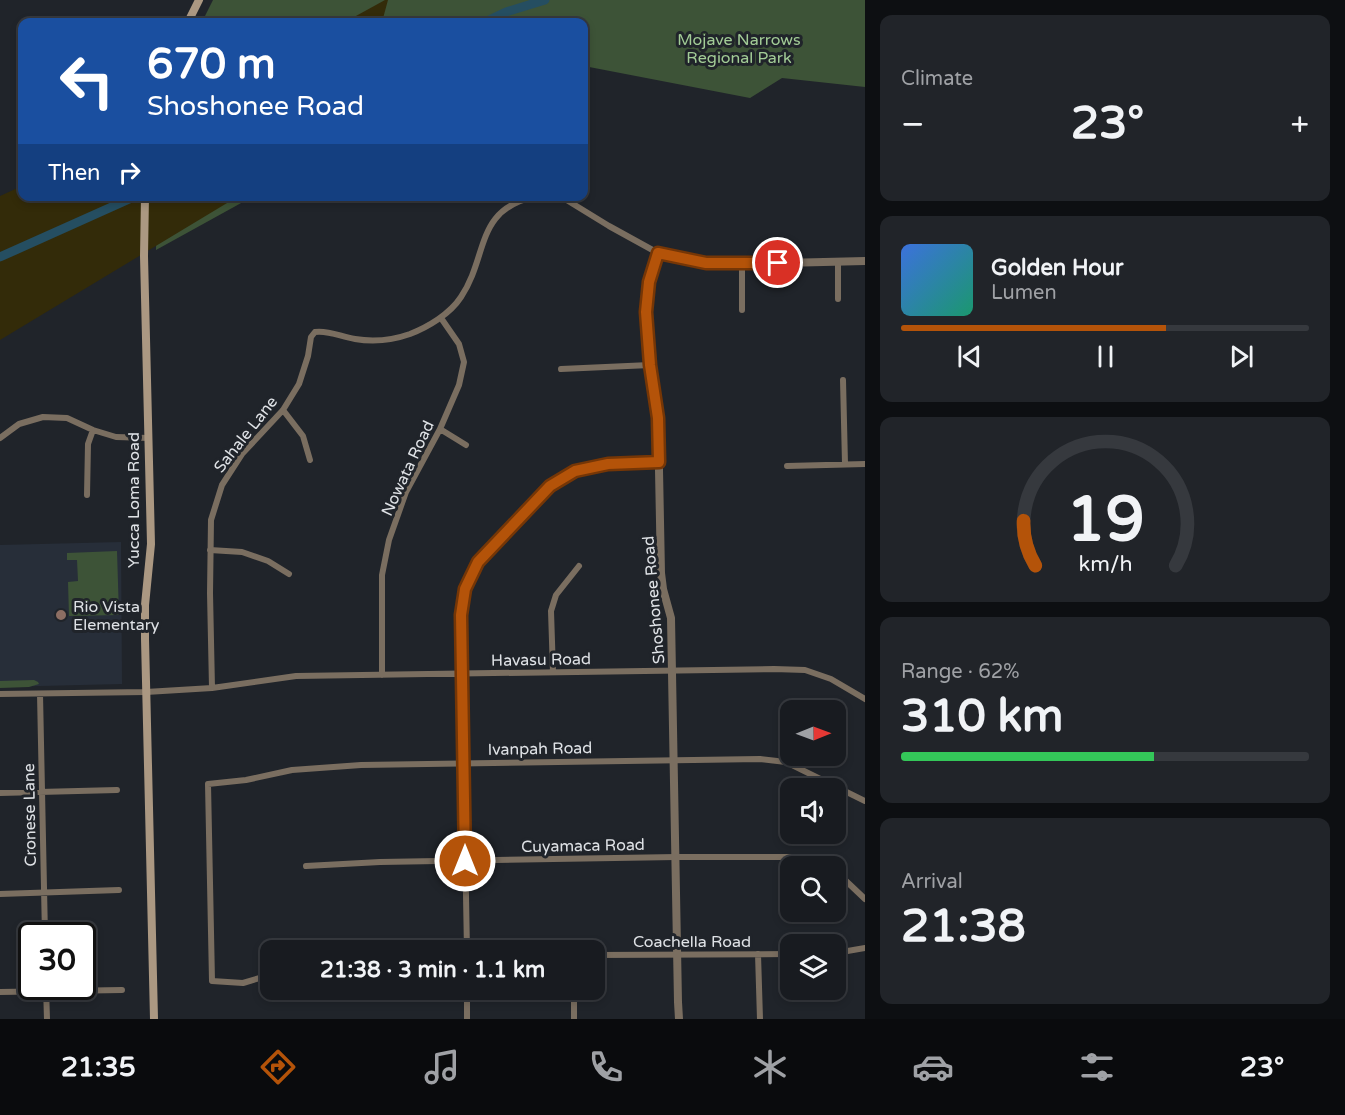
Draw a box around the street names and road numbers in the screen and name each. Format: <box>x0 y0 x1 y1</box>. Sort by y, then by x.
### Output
street label: Sahale Lane <box>210 392 282 477</box>
street label: Nowata Road <box>377 417 439 519</box>
street label: Yucca Loma Road <box>124 432 144 568</box>
street label: Shoshonee Road <box>638 535 670 665</box>
street label: Havasu Road <box>491 649 591 671</box>
street label: Ivanpah Road <box>487 738 593 760</box>
street label: Cronese Lane <box>19 763 41 867</box>
street label: Cuyamaca Road <box>521 835 645 857</box>
street label: Coachella Road <box>633 932 751 952</box>

